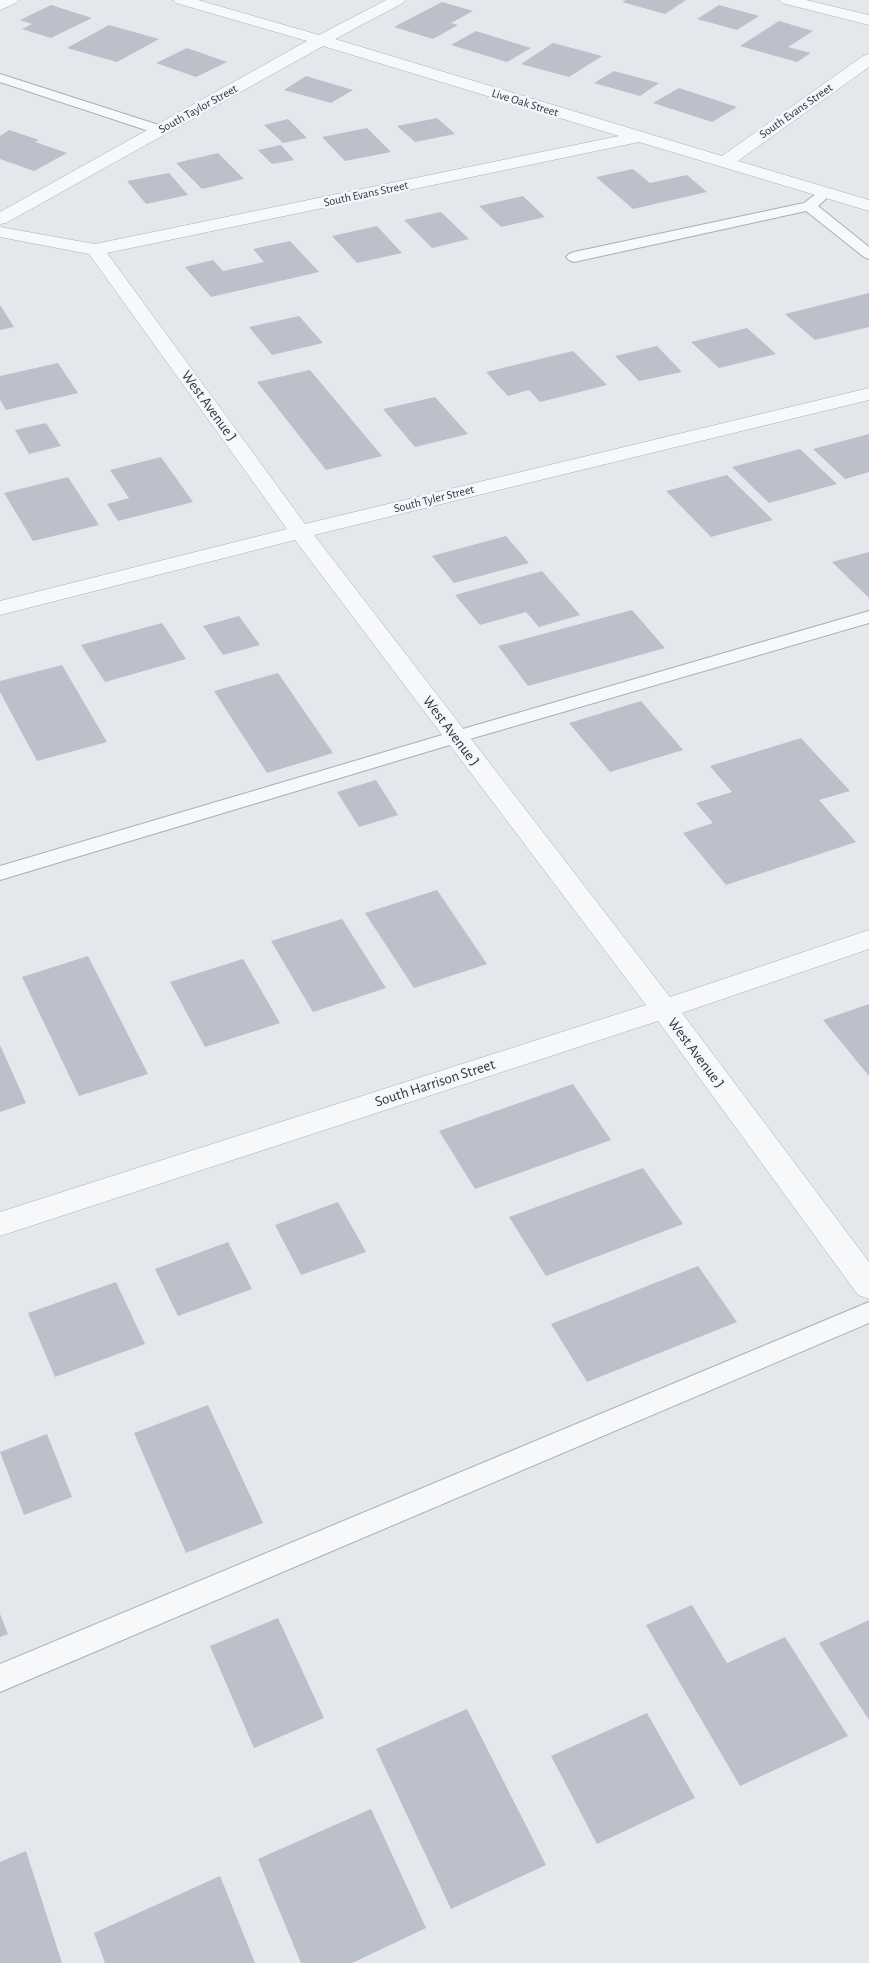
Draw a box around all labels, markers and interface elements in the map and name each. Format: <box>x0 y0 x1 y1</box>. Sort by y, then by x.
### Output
street label: South Evans Street <box>757 80 835 142</box>
street label: South Taylor Street <box>156 81 240 137</box>
street label: Live Oak Street <box>490 86 560 120</box>
street label: South Evans Street <box>322 178 410 210</box>
street label: West Avenue J <box>177 367 241 445</box>
street label: South Tyler Street <box>392 482 476 516</box>
street label: West Avenue J <box>419 692 483 770</box>
street label: West Avenue J <box>664 1014 728 1092</box>
street label: South Harrison Street <box>373 1055 497 1111</box>

